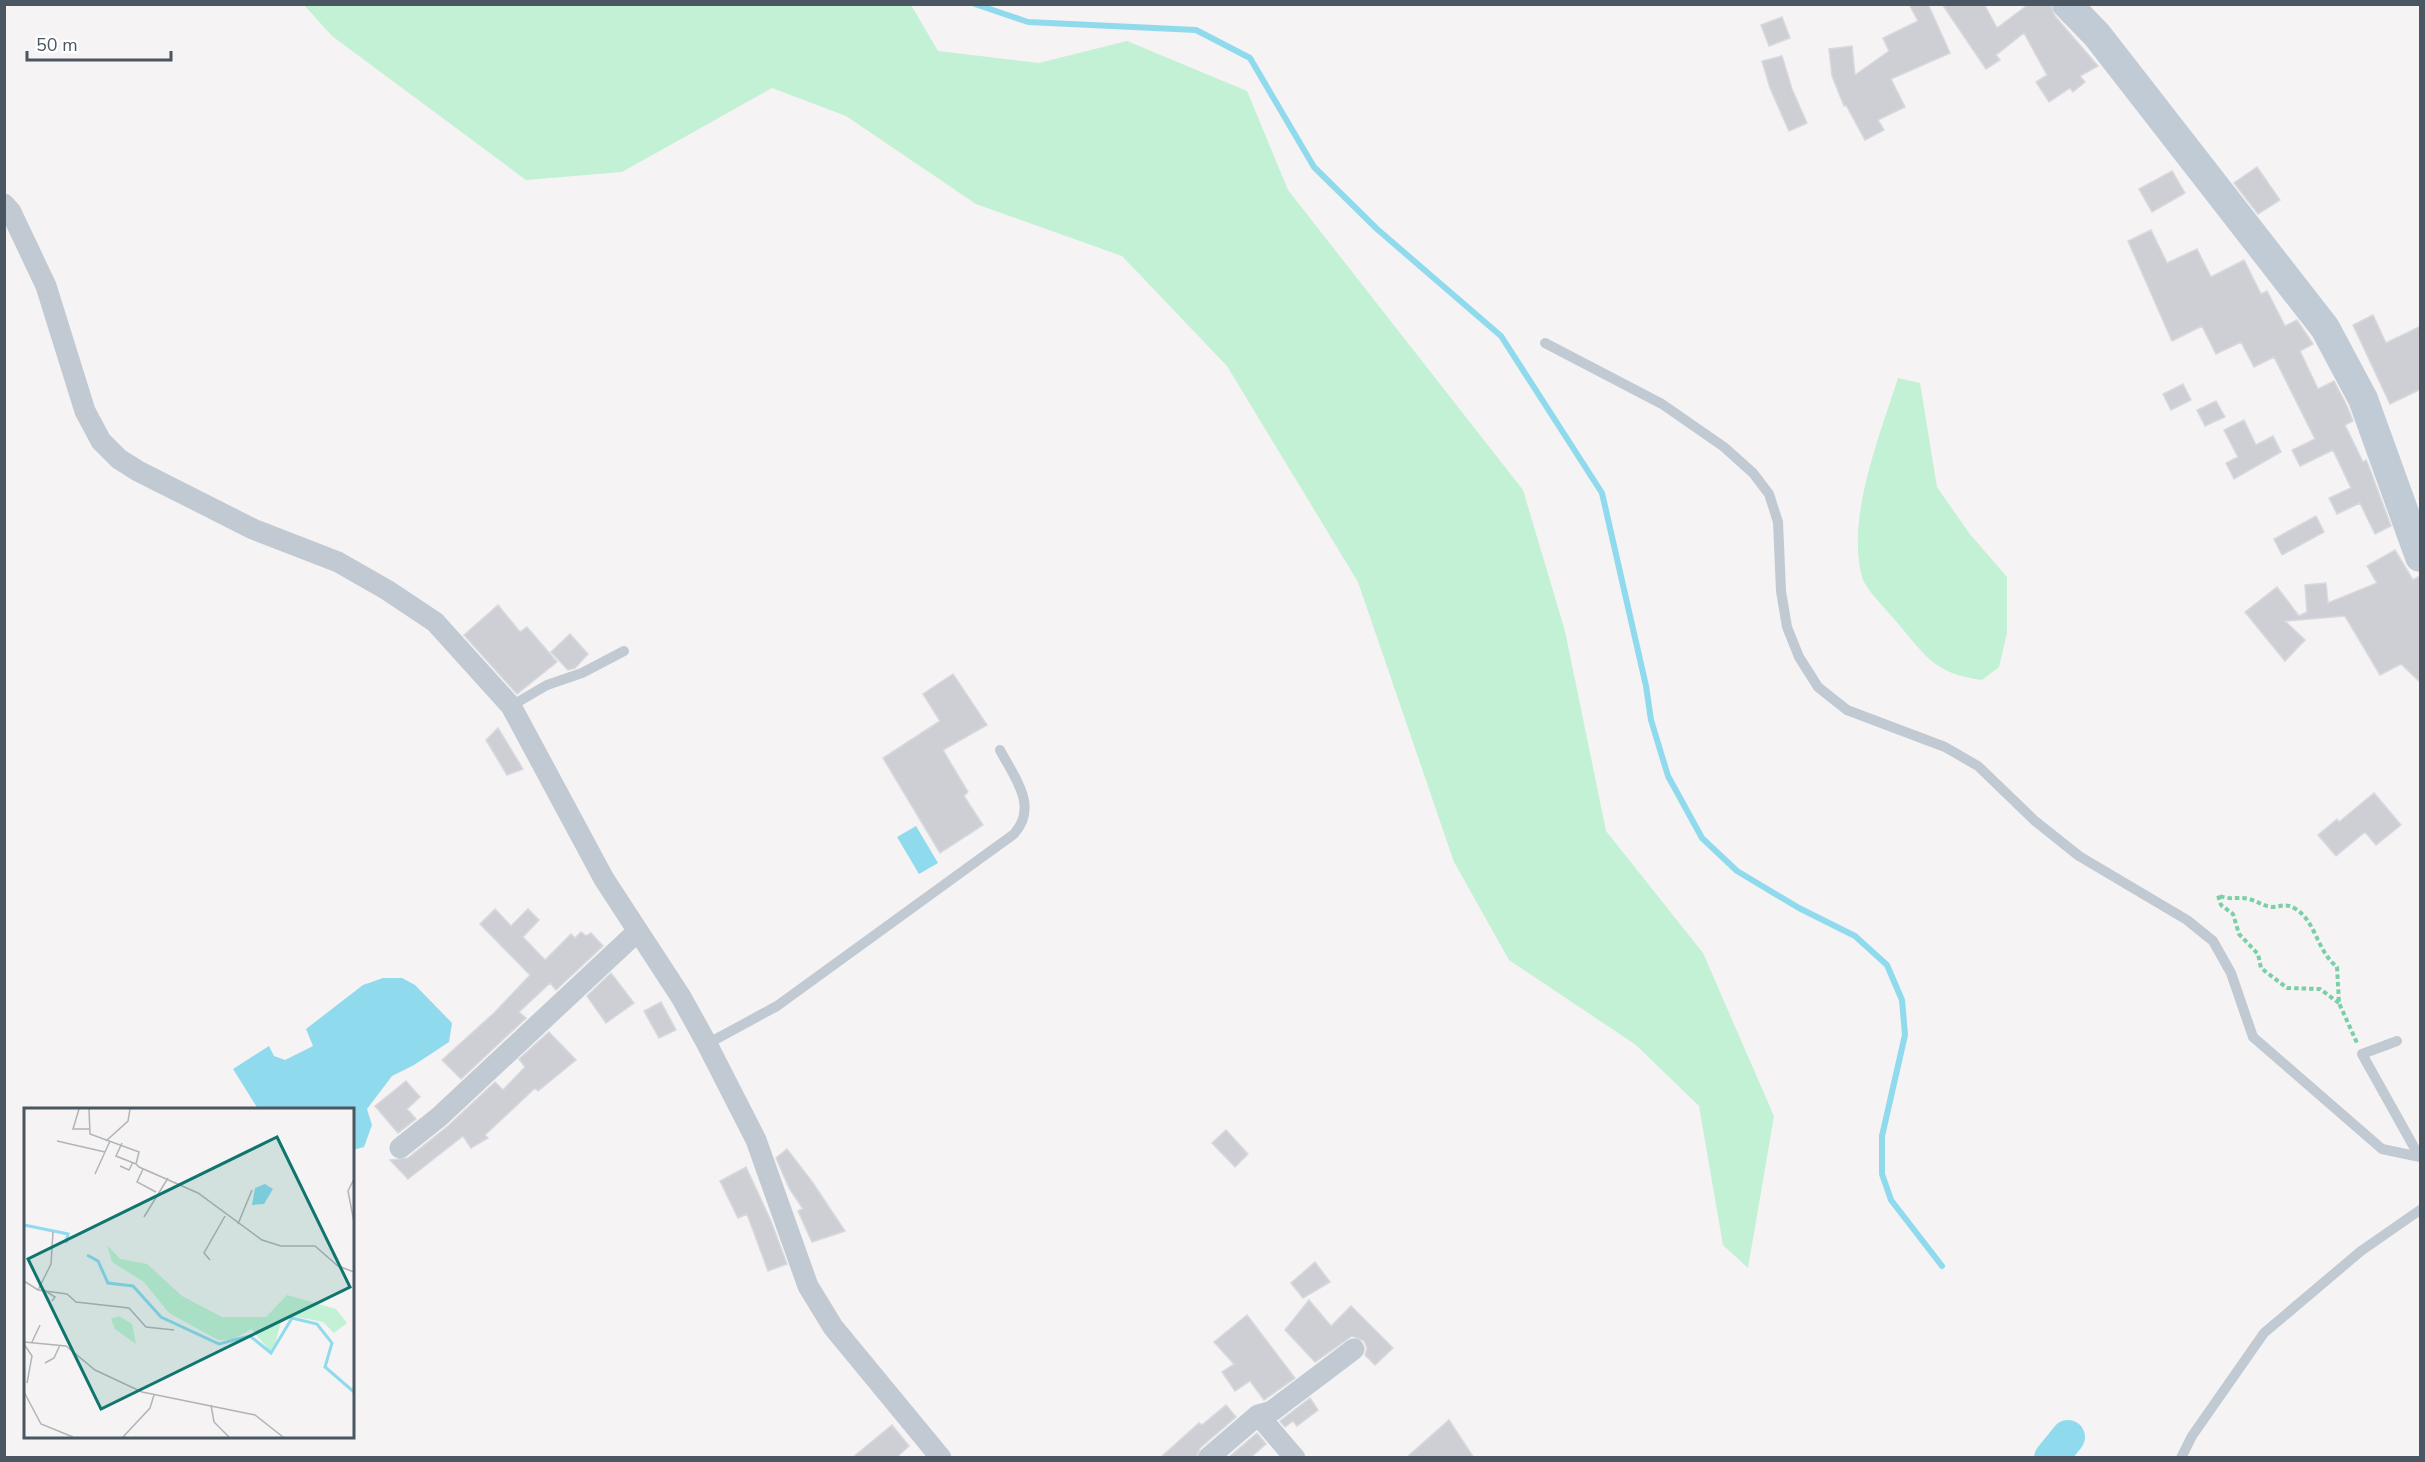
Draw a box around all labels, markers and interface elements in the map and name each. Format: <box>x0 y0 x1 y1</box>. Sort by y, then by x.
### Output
scale bar <box>27 24 171 62</box>
text: 50 m <box>36 33 78 57</box>
inset map <box>24 1108 354 1438</box>

